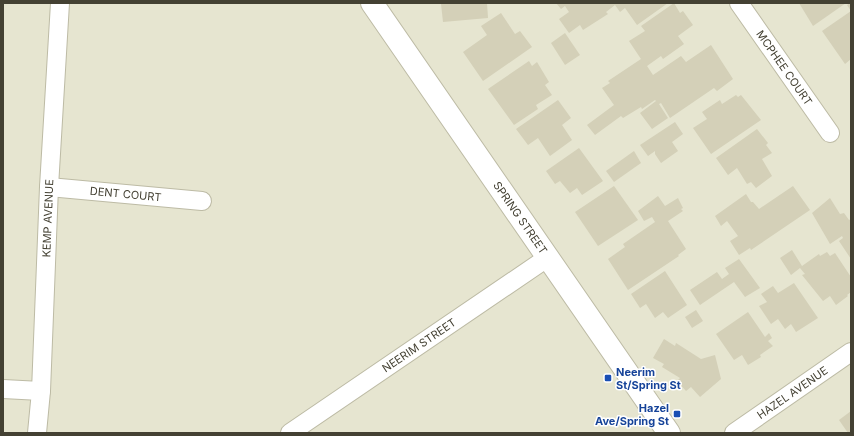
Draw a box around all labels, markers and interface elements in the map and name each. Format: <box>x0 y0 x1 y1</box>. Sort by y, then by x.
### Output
street label: MCPHEE COURT <box>753 27 815 108</box>
street label: KEMP AVENUE <box>39 179 56 258</box>
street label: SPRING STREET <box>490 179 550 257</box>
street label: DENT COURT <box>89 184 162 204</box>
street label: NEERIM STREET <box>379 315 459 375</box>
street label: HAZEL AVENUE <box>754 363 830 422</box>
place label: Neerim St/Spring St <box>616 365 681 392</box>
marker: Neerim St/Spring St <box>603 373 613 383</box>
place label: Hazel Ave/Spring St <box>595 401 669 428</box>
marker: Hazel Ave/Spring St <box>672 409 682 419</box>

